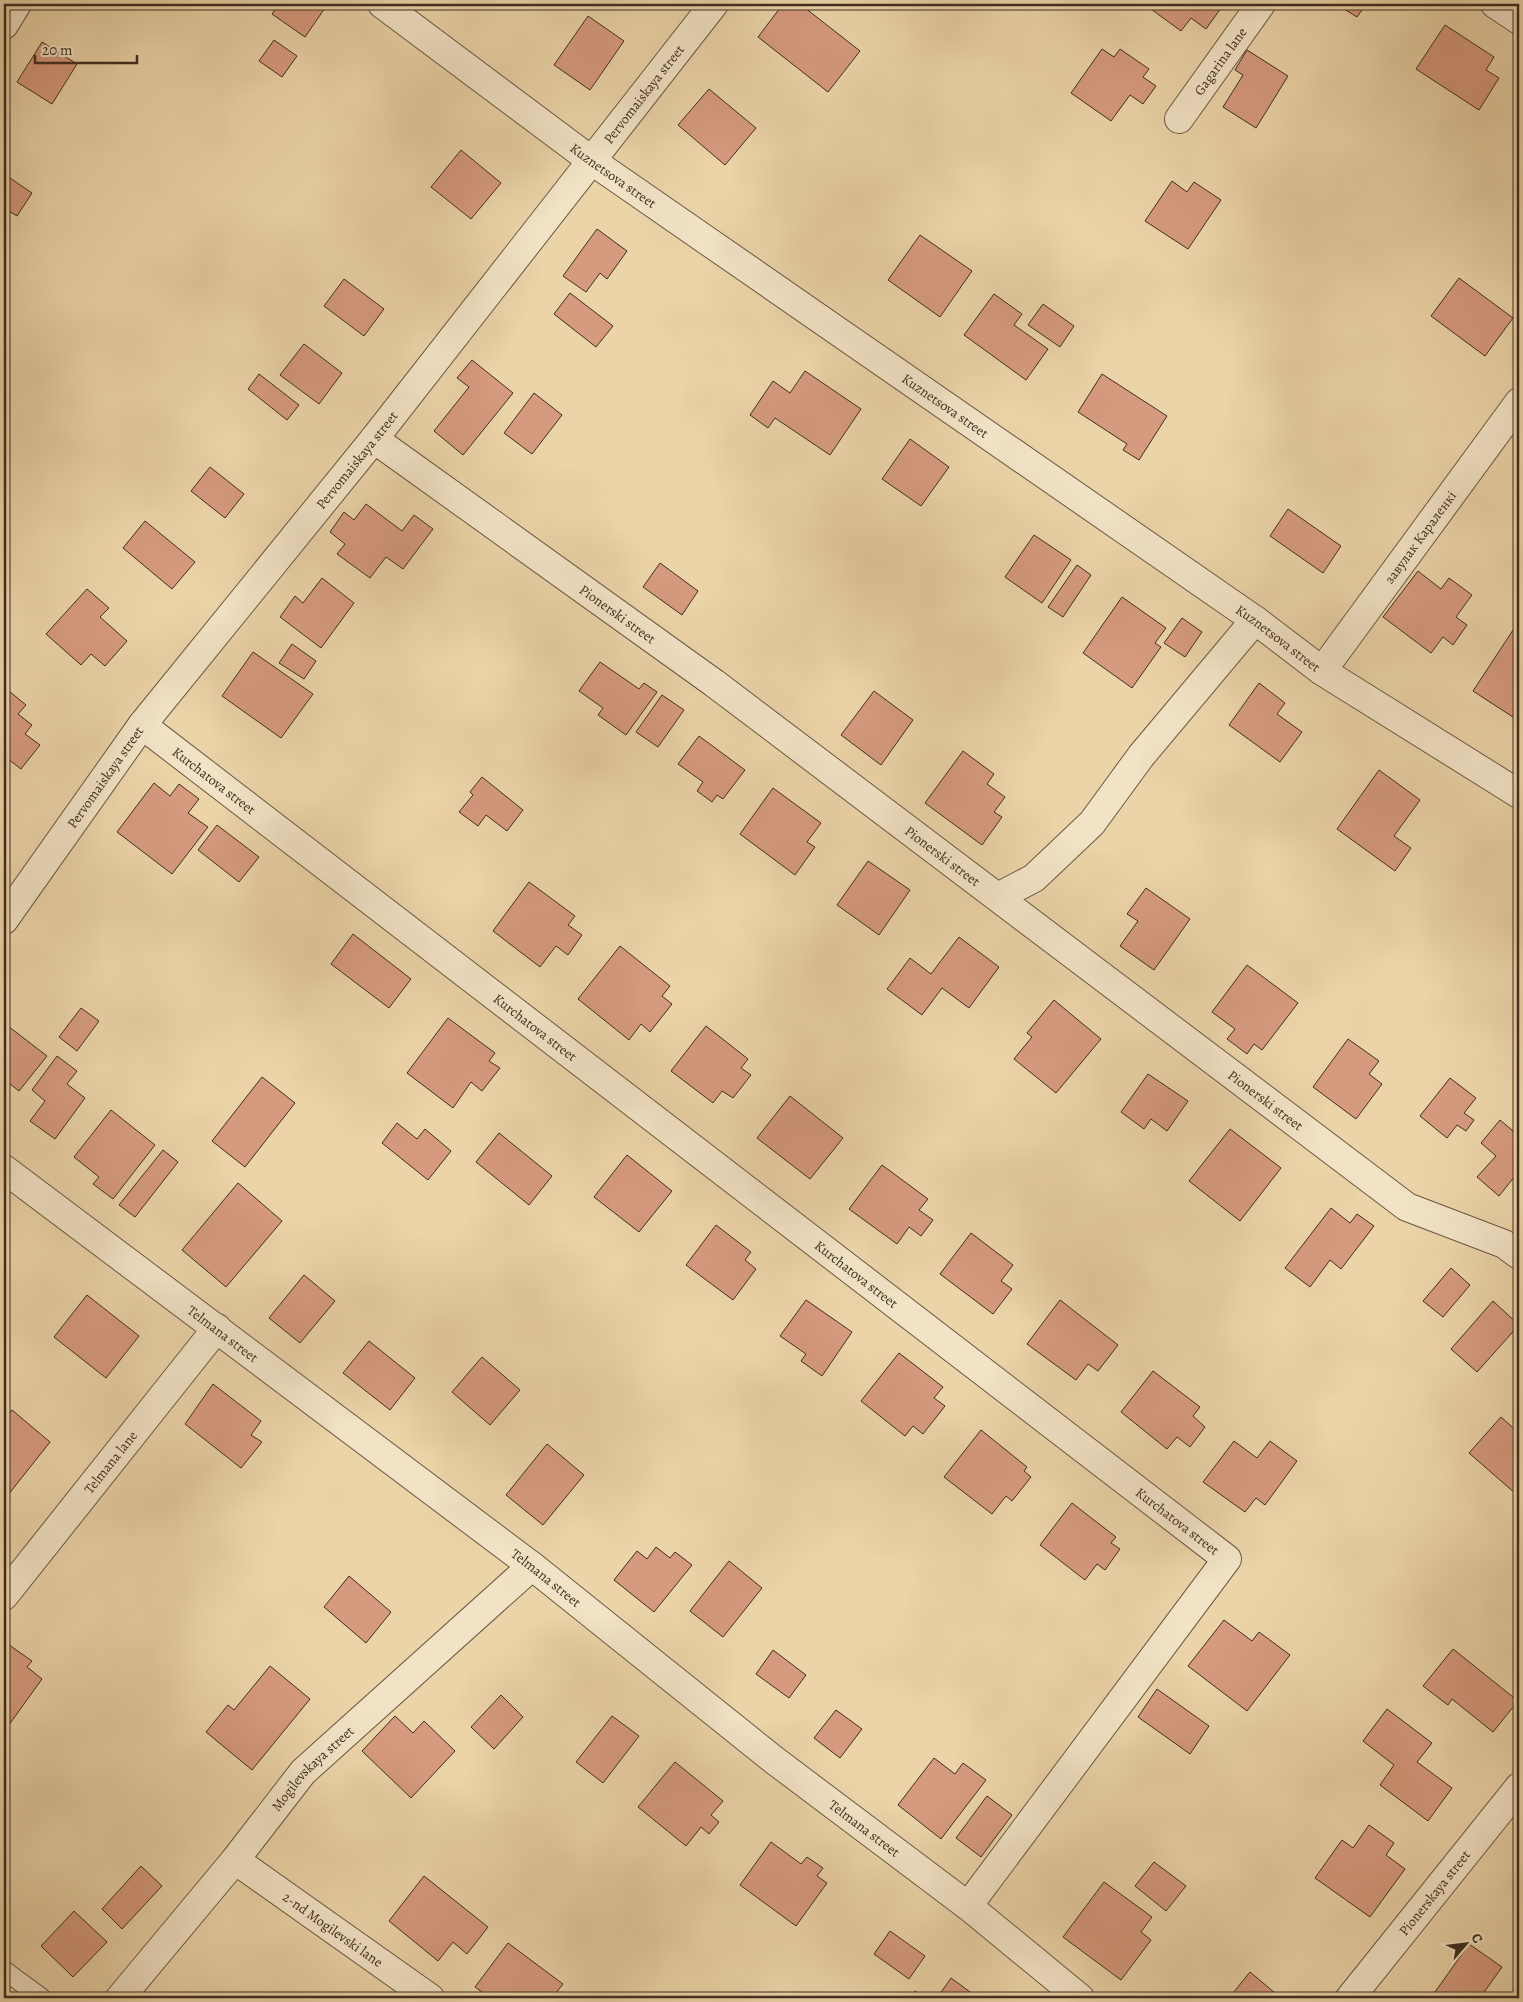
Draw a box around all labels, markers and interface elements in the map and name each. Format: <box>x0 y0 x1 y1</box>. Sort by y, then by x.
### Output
street label: Gagarina lane <box>1190 24 1251 99</box>
scale bar <box>35 32 138 64</box>
text: 20 m <box>42 40 73 60</box>
street label: Pervomaiskaya street <box>599 41 689 148</box>
street label: Kuznetsova street <box>566 139 660 213</box>
street label: Kuznetsova street <box>898 369 993 443</box>
street label: Pervomaiskaya street <box>312 407 403 513</box>
street label: завулак Караленкі <box>1380 487 1461 588</box>
street label: Pionerski street <box>575 580 660 648</box>
street label: Kuznetsova street <box>1232 600 1325 677</box>
street label: Pervomaiskaya street <box>63 722 148 832</box>
street label: Kurchatova street <box>168 743 260 819</box>
street label: Pionerski street <box>901 822 984 891</box>
street label: Kurchatova street <box>489 989 581 1066</box>
street label: Pionerski street <box>1224 1066 1307 1135</box>
street label: Kurchatova street <box>810 1236 902 1313</box>
street label: Telmana street <box>183 1301 262 1367</box>
street label: Telmana lane <box>80 1427 142 1498</box>
street label: Kurchatova street <box>1131 1483 1223 1560</box>
street label: Telmana street <box>507 1545 585 1612</box>
street label: Mogilevskaya street <box>267 1721 358 1815</box>
street label: Telmana street <box>825 1796 904 1862</box>
street label: Pionerskaya street <box>1395 1846 1475 1940</box>
street label: 2-nd Mogilevski lane <box>279 1888 387 1972</box>
north arrow <box>1440 1920 1490 1970</box>
text: С <box>1467 1930 1488 1947</box>

